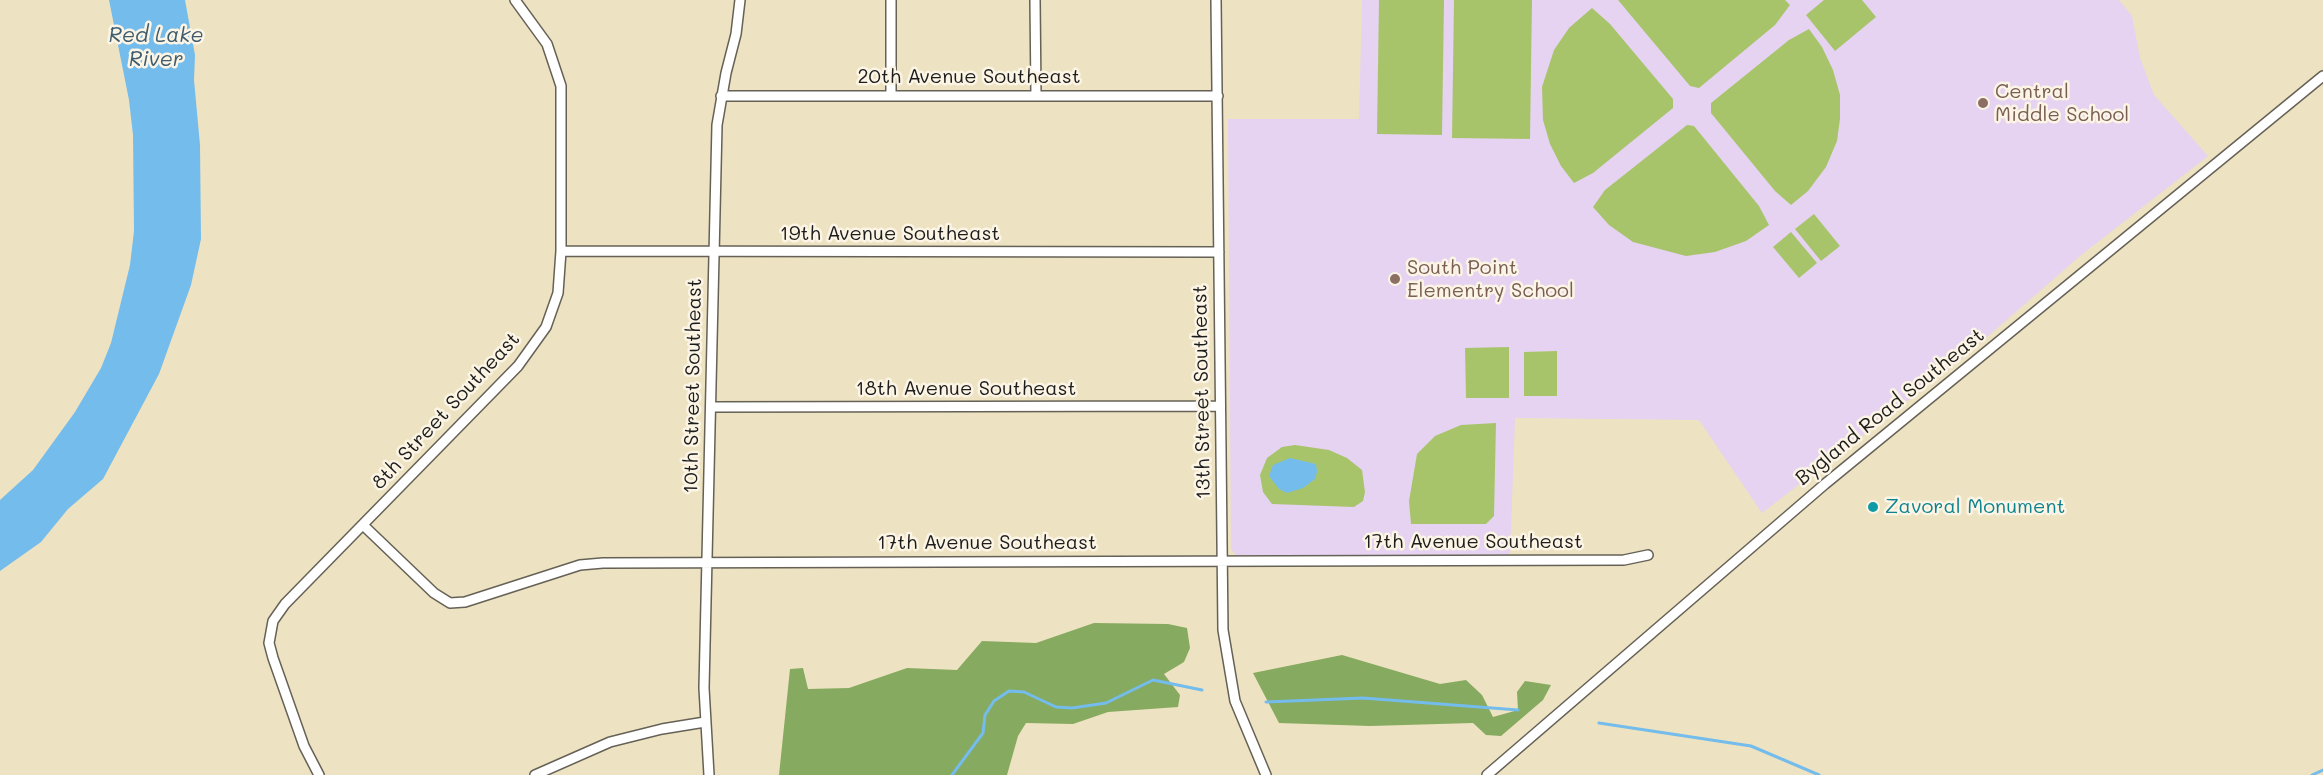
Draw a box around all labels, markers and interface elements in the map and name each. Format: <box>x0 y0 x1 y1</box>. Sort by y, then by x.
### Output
water label: Red Lake River <box>109 23 203 73</box>
street label: 20th Avenue Southeast <box>857 65 1081 89</box>
place label: Central Middle School <box>1995 80 2129 127</box>
marker: Central Middle School <box>1976 96 1990 110</box>
street label: 19th Avenue Southeast <box>780 222 1000 246</box>
place label: South Point Elementry School <box>1407 256 1574 303</box>
marker: South Point Elementry School <box>1388 272 1402 286</box>
street label: 10th Street Southeast <box>679 278 707 494</box>
street label: 13th Street Southeast <box>1188 284 1216 500</box>
street label: Bygland Road Southeast <box>1791 323 1989 491</box>
street label: 8th Street Southeast <box>367 327 525 495</box>
street label: 18th Avenue Southeast <box>856 377 1076 401</box>
place label: Zavoral Monument <box>1885 495 2065 519</box>
marker: Zavoral Monument <box>1866 500 1880 514</box>
street label: 17th Avenue Southeast <box>1363 530 1583 554</box>
street label: 17th Avenue Southeast <box>877 531 1097 555</box>

